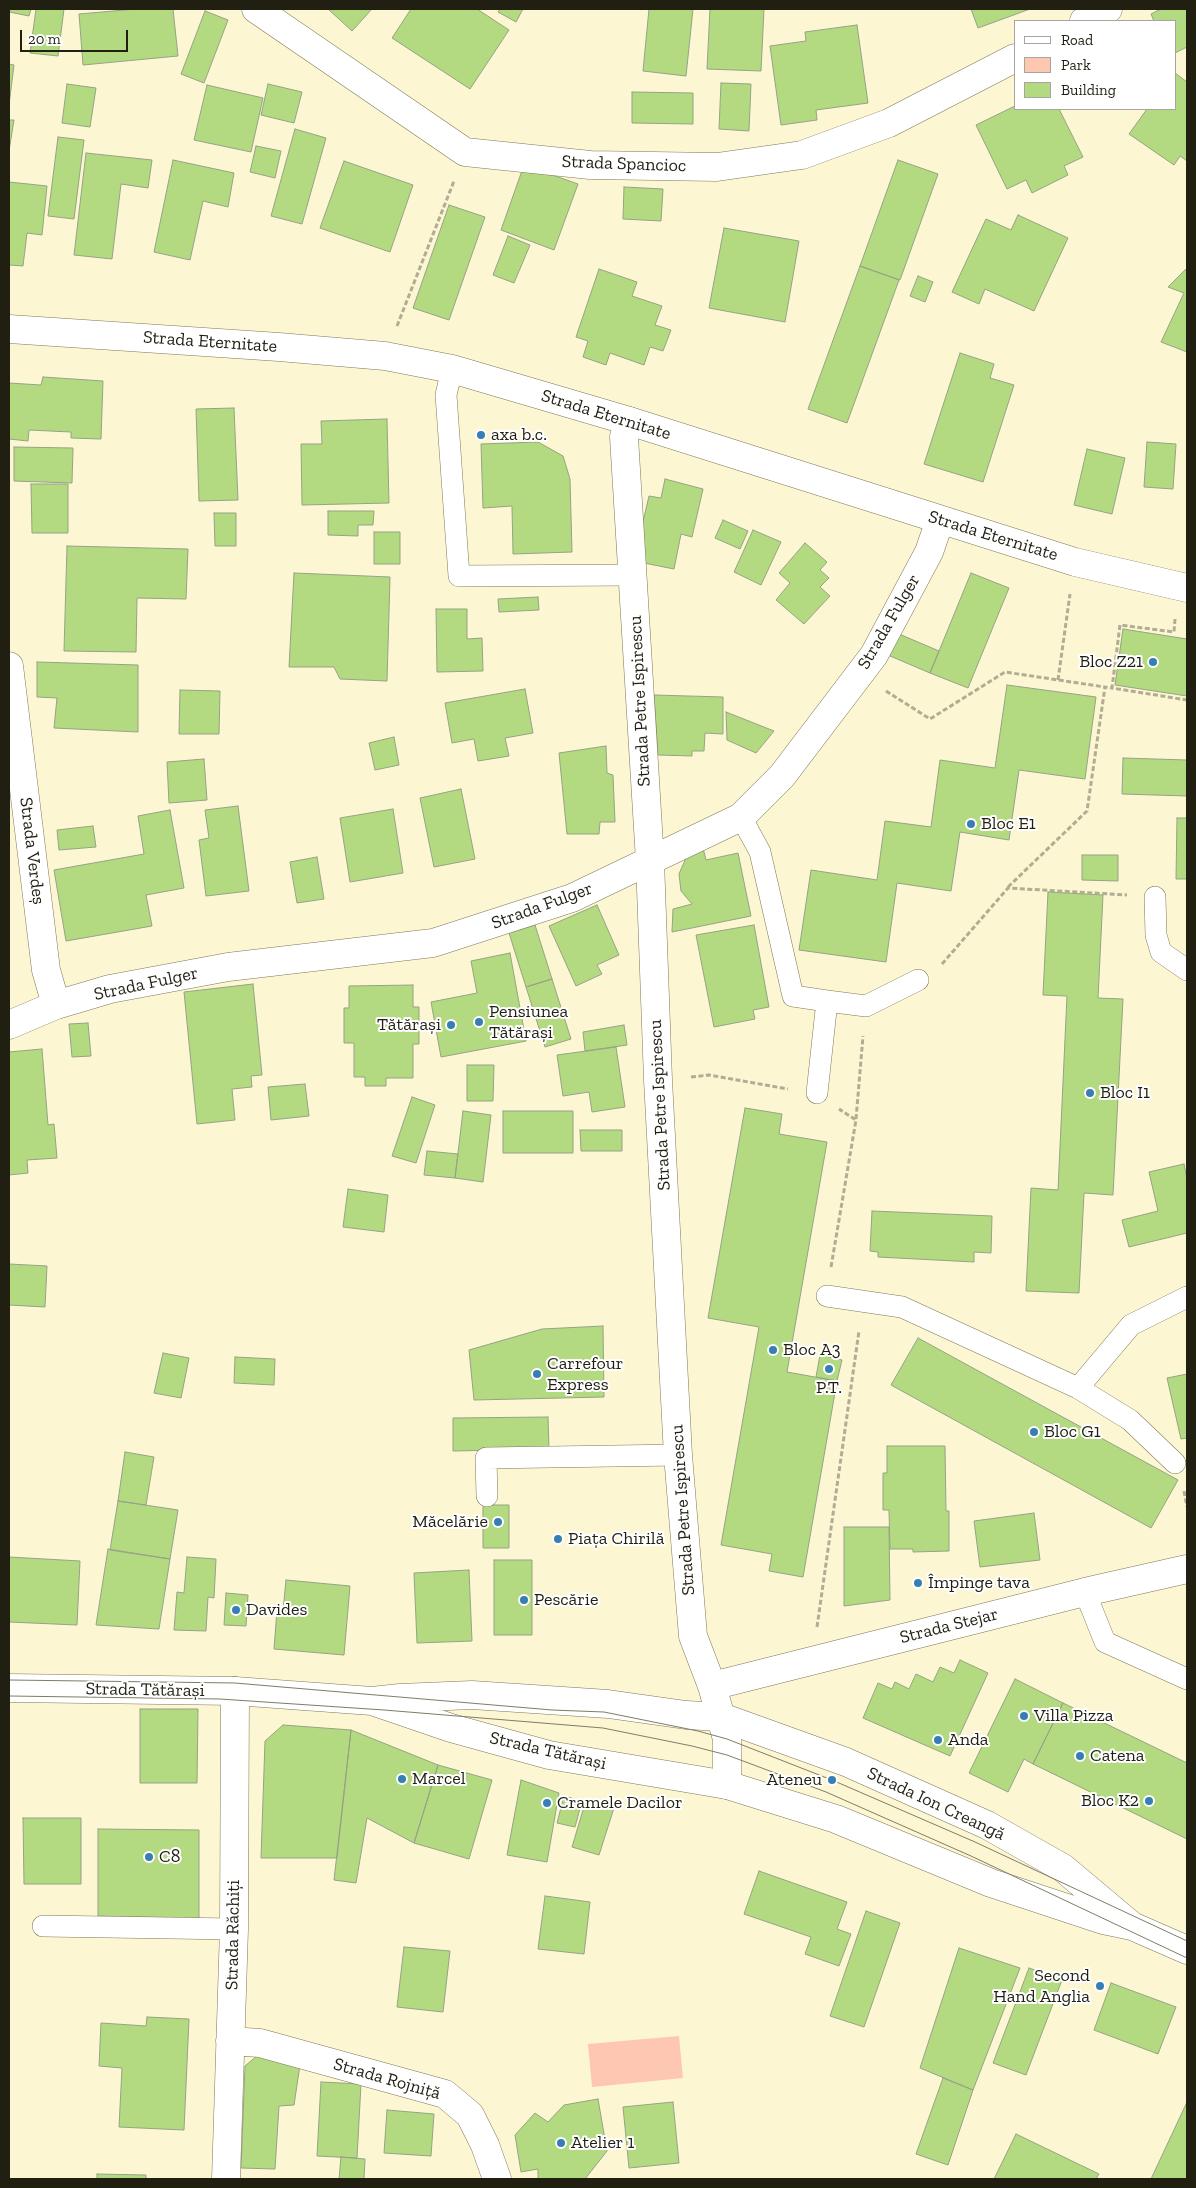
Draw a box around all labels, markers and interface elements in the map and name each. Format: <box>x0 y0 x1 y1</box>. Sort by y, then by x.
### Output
scale bar <box>22 20 130 52</box>
legend <box>1014 20 1176 110</box>
text: 20 m <box>28 30 61 48</box>
text: Road <box>1061 31 1093 49</box>
text: Park <box>1061 56 1091 74</box>
text: Building <box>1061 81 1116 99</box>
street label: Strada Spancioc <box>561 151 687 177</box>
street label: Strada Eternitate <box>142 327 278 357</box>
street label: Strada Eternitate <box>539 385 673 445</box>
place label: axa b.c. <box>491 424 547 446</box>
marker: axa b.c. <box>475 429 487 441</box>
street label: Strada Eternitate <box>926 506 1060 566</box>
street label: Strada Fulger <box>853 571 925 673</box>
street label: Strada Petre Ispirescu <box>625 615 655 787</box>
place label: Bloc Z21 <box>1079 651 1143 673</box>
marker: Bloc Z21 <box>1147 656 1159 668</box>
street label: Strada Verdeș <box>15 796 49 906</box>
place label: Bloc E1 <box>981 813 1036 835</box>
marker: Bloc E1 <box>965 818 977 830</box>
street label: Strada Fulger <box>489 878 595 934</box>
street label: Strada Fulger <box>92 962 200 1006</box>
place label: Pensiunea Tătărași <box>489 1001 568 1044</box>
place label: Tătărași <box>377 1014 441 1036</box>
marker: Pensiunea Tătărași <box>473 1016 485 1028</box>
marker: Tătărași <box>445 1019 457 1031</box>
street label: Strada Petre Ispirescu <box>645 1019 675 1191</box>
place label: Bloc I1 <box>1100 1082 1150 1104</box>
marker: Bloc I1 <box>1084 1087 1096 1099</box>
place label: Bloc A3 <box>783 1339 841 1361</box>
marker: Bloc A3 <box>767 1344 779 1356</box>
place label: Carrefour Express <box>547 1353 623 1396</box>
marker: P.T. <box>823 1363 835 1375</box>
marker: Carrefour Express <box>531 1368 543 1380</box>
place label: P.T. <box>816 1377 842 1399</box>
place label: Bloc G1 <box>1044 1421 1101 1443</box>
street label: Strada Petre Ispirescu <box>666 1424 700 1596</box>
marker: Bloc G1 <box>1028 1426 1040 1438</box>
place label: Măcelărie <box>412 1511 488 1533</box>
marker: Măcelărie <box>492 1516 504 1528</box>
place label: Piața Chirilă <box>568 1528 664 1550</box>
marker: Piața Chirilă <box>552 1533 564 1545</box>
place label: Împinge tava <box>928 1572 1030 1594</box>
marker: Împinge tava <box>912 1577 924 1589</box>
place label: Pescărie <box>534 1589 598 1611</box>
marker: Pescărie <box>518 1594 530 1606</box>
place label: Davides <box>246 1599 307 1621</box>
street label: Strada Stejar <box>898 1603 1000 1649</box>
marker: Davides <box>230 1604 242 1616</box>
street label: Strada Tătărași <box>85 1678 205 1702</box>
place label: Villa Pizza <box>1034 1705 1113 1727</box>
marker: Villa Pizza <box>1018 1710 1030 1722</box>
street label: Strada Tătărași <box>488 1727 608 1775</box>
place label: Anda <box>948 1729 989 1751</box>
marker: Anda <box>932 1734 944 1746</box>
place label: Catena <box>1090 1745 1144 1767</box>
marker: Catena <box>1074 1750 1086 1762</box>
street label: Strada Ion Creangă <box>864 1763 1008 1845</box>
place label: Marcel <box>412 1768 466 1790</box>
place label: Ateneu <box>767 1769 822 1791</box>
marker: Marcel <box>396 1773 408 1785</box>
marker: Ateneu <box>826 1774 838 1786</box>
place label: Bloc K2 <box>1081 1790 1139 1812</box>
place label: Cramele Dacilor <box>557 1792 682 1814</box>
marker: Bloc K2 <box>1143 1795 1155 1807</box>
marker: Cramele Dacilor <box>541 1797 553 1809</box>
place label: C8 <box>159 1846 180 1868</box>
marker: C8 <box>143 1851 155 1863</box>
street label: Strada Răchiți <box>221 1880 245 1990</box>
place label: Second Hand Anglia <box>993 1965 1090 2008</box>
marker: Second Hand Anglia <box>1094 1980 1106 1992</box>
street label: Strada Rojniță <box>331 2053 443 2105</box>
place label: Atelier 1 <box>571 2132 634 2154</box>
marker: Atelier 1 <box>555 2137 567 2149</box>

